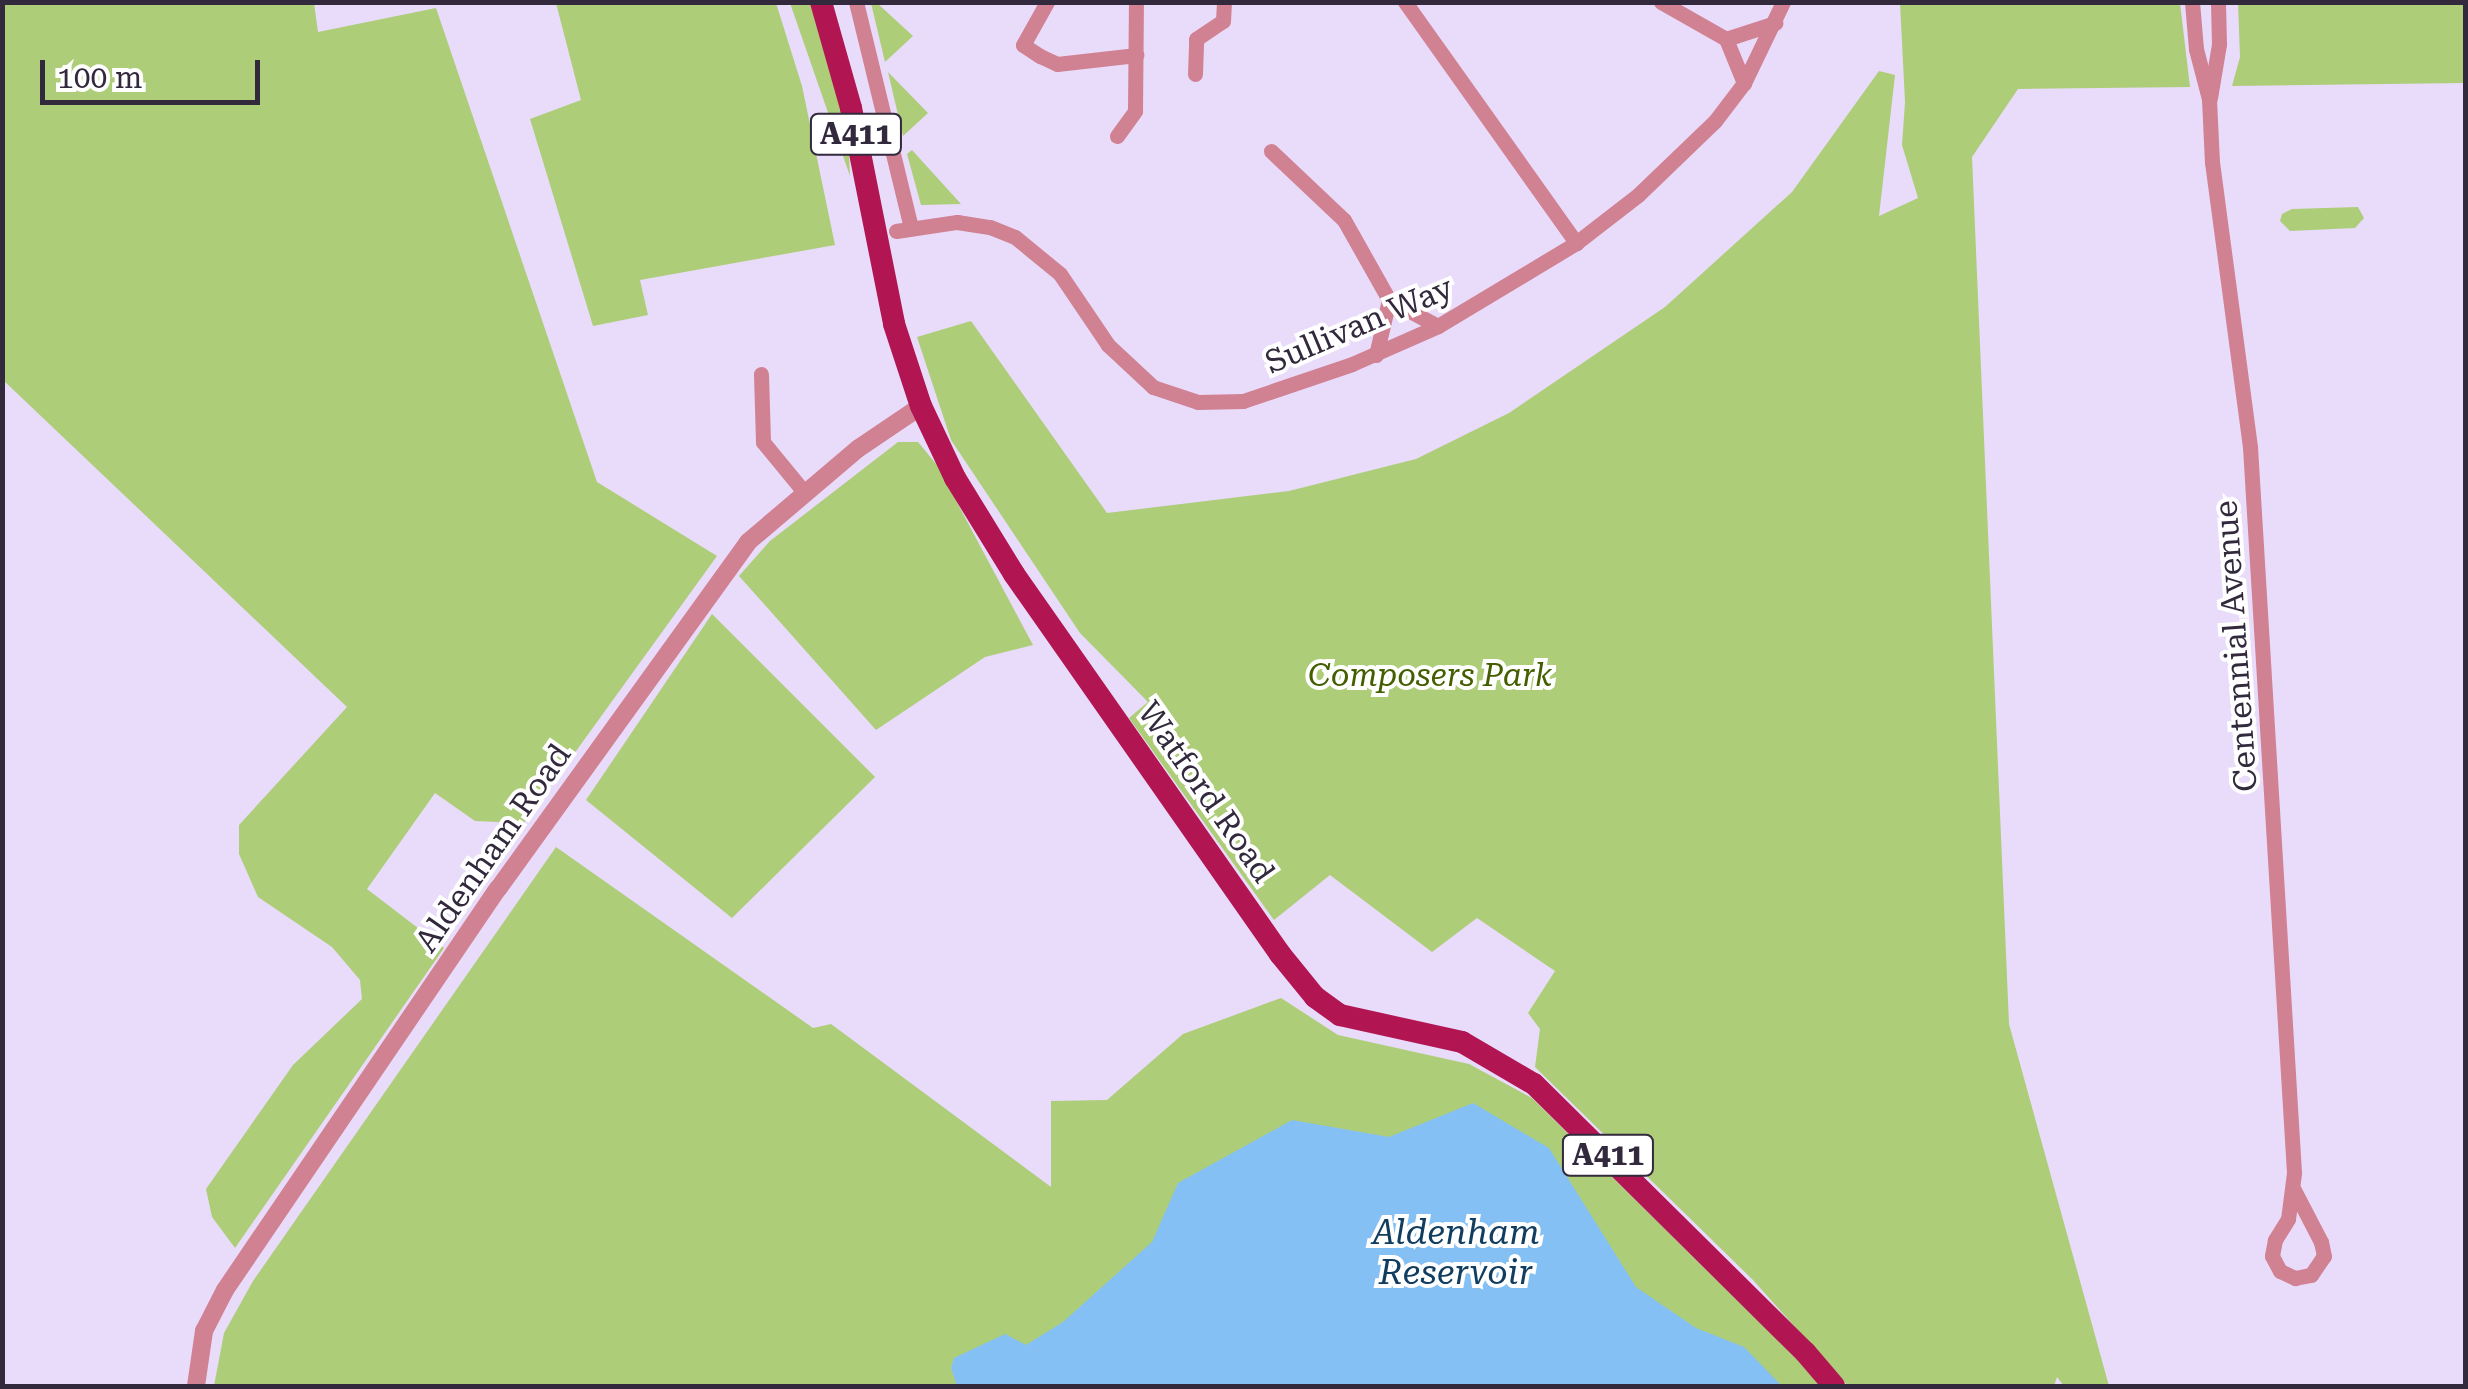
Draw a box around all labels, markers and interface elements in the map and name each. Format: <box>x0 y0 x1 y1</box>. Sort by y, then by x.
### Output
scale bar <box>45 40 265 102</box>
text: 100 m <box>57 60 142 95</box>
road number: A411 <box>808 109 904 159</box>
street label: Sullivan Way <box>1259 268 1459 382</box>
street label: Centennial Avenue <box>2207 499 2265 793</box>
park label: Composers Park <box>1308 656 1552 694</box>
street label: Watford Road <box>1129 694 1283 890</box>
street label: Aldenham Road <box>407 737 579 959</box>
road number: A411 <box>1560 1130 1656 1180</box>
water label: Aldenham Reservoir <box>1372 1212 1540 1294</box>

